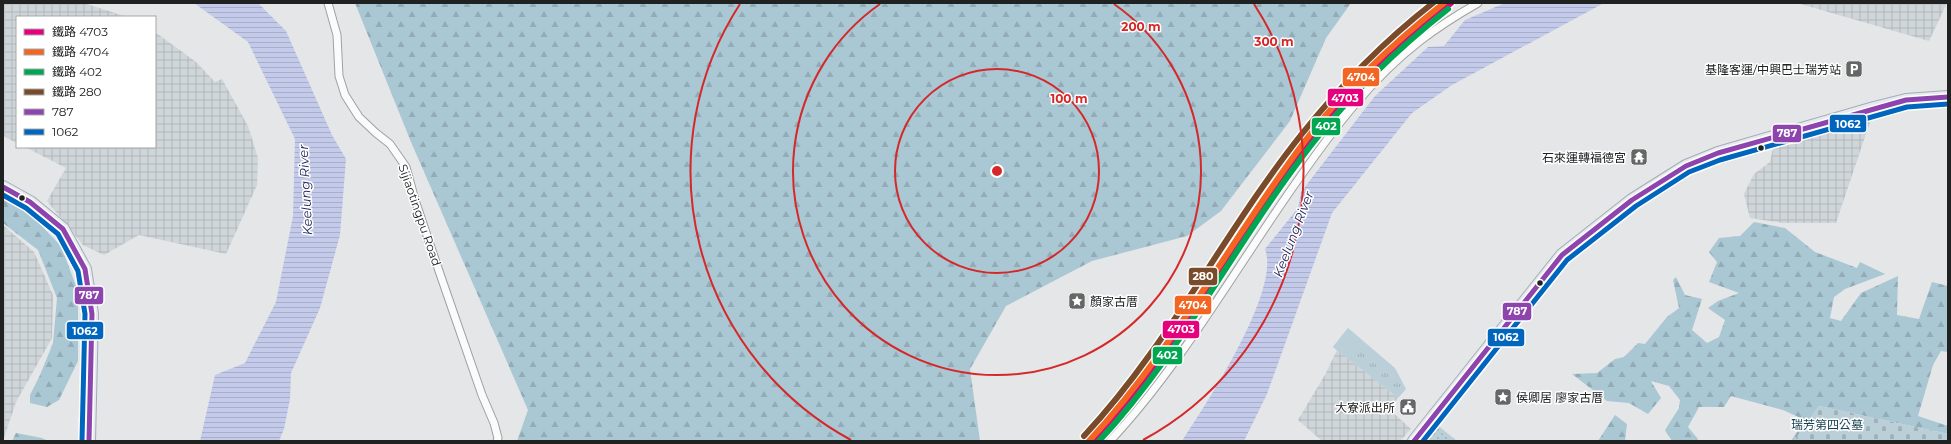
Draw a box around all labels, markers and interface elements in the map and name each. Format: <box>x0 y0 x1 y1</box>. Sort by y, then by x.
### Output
legend <box>16 16 156 148</box>
text: 200 m <box>1121 19 1161 34</box>
text: 鐵路 4703 <box>52 24 108 39</box>
text: 300 m <box>1253 34 1294 49</box>
text: 鐵路 4704 <box>52 44 109 59</box>
parking icon: 基隆客運/中興巴士瑞芳站 <box>1844 59 1864 79</box>
place label: 基隆客運/中興巴士瑞芳站 <box>1705 62 1841 77</box>
text: 鐵路 402 <box>52 64 102 79</box>
line badge: 4704 <box>1342 67 1380 87</box>
text: 4704 <box>1347 70 1376 84</box>
text: 鐵路 280 <box>52 84 102 99</box>
line badge: 4703 <box>1327 88 1364 107</box>
text: 100 m <box>1051 91 1087 106</box>
text: 4703 <box>1331 91 1359 105</box>
text: 787 <box>52 104 74 119</box>
line badge: 1062 <box>1829 114 1867 133</box>
line badge: 402 <box>1311 117 1341 136</box>
text: 1062 <box>1835 117 1861 131</box>
text: 402 <box>1315 119 1337 133</box>
text: 1062 <box>52 124 79 139</box>
line badge: 787 <box>1772 124 1802 143</box>
text: 787 <box>1777 126 1798 140</box>
water label: Keelung River <box>295 143 315 236</box>
unlabelled marker <box>1756 143 1766 153</box>
temple icon: 石來運轉福德宮 <box>1629 147 1649 167</box>
place label: 石來運轉福德宮 <box>1542 150 1626 165</box>
street label: Sijiaotingpu Road <box>396 162 444 268</box>
centre of rings <box>990 164 1004 178</box>
water label: Keelung River <box>1269 188 1317 279</box>
unlabelled marker <box>17 193 27 203</box>
line badge: 280 <box>1188 267 1218 286</box>
text: 280 <box>1192 269 1214 283</box>
unlabelled marker <box>1535 278 1545 288</box>
line badge: 787 <box>74 286 104 305</box>
text: 787 <box>79 288 100 302</box>
place icon: 顏家古厝 <box>1067 291 1087 311</box>
place label: 顏家古厝 <box>1090 294 1138 309</box>
line badge: 4704 <box>1174 295 1212 315</box>
text: 4704 <box>1179 298 1208 312</box>
line badge: 787 <box>1502 302 1532 321</box>
text: 787 <box>1507 304 1528 318</box>
line badge: 4703 <box>1162 320 1200 339</box>
line badge: 1062 <box>66 321 104 340</box>
text: 4703 <box>1167 322 1195 336</box>
text: 1062 <box>72 324 98 338</box>
line badge: 1062 <box>1487 328 1525 347</box>
text: 1062 <box>1493 330 1519 344</box>
line badge: 402 <box>1152 346 1183 365</box>
text: 402 <box>1156 348 1178 362</box>
place icon: 侯卿居 廖家古厝 <box>1493 387 1513 407</box>
place label: 侯卿居 廖家古厝 <box>1516 390 1603 405</box>
public building icon: 大寮派出所 <box>1398 397 1418 417</box>
place label: 大寮派出所 <box>1335 400 1395 415</box>
park label: 瑞芳第四公墓 <box>1791 417 1863 432</box>

